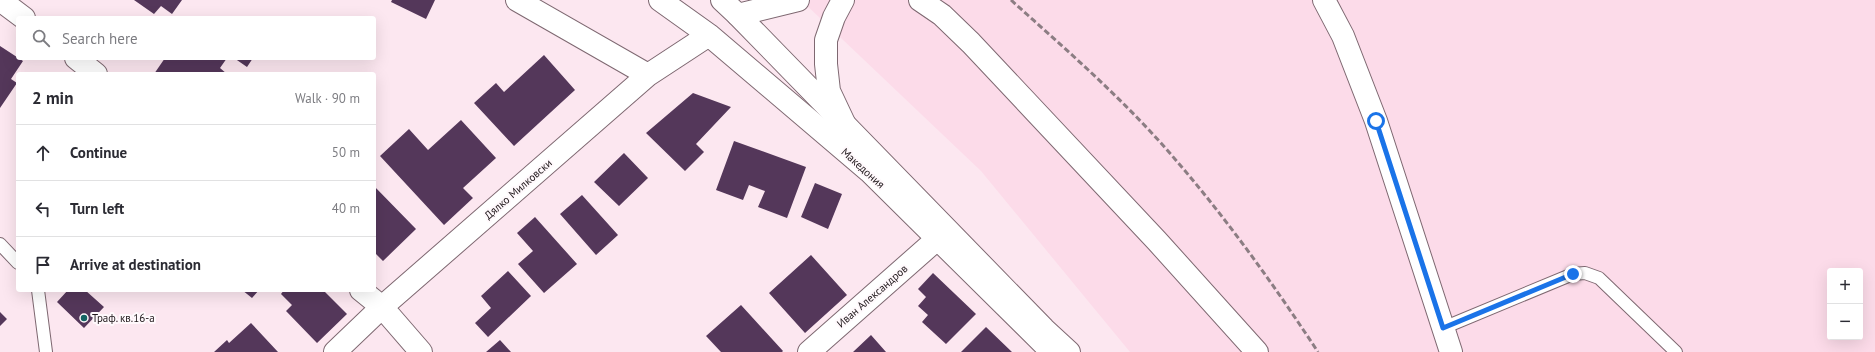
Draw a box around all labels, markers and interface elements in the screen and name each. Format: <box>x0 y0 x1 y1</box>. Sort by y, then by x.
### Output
search box <box>16 16 376 60</box>
icon: search <box>30 27 52 49</box>
text: Search here <box>62 29 138 48</box>
text: 2 min <box>32 87 73 109</box>
text: Walk · 90 m <box>295 90 360 107</box>
route start <box>1367 112 1385 130</box>
icon: ahead <box>32 142 54 164</box>
text: Continue <box>70 143 127 162</box>
text: 50 m <box>332 144 360 161</box>
street label: Македония <box>838 145 888 191</box>
street label: Дялко Милковски <box>481 156 555 222</box>
icon: left <box>32 198 54 220</box>
text: Turn left <box>70 199 124 218</box>
text: 40 m <box>332 200 360 217</box>
icon: arrive <box>32 254 54 276</box>
text: Arrive at destination <box>70 255 201 274</box>
street label: Иван Александров <box>834 261 910 331</box>
route end <box>1564 265 1582 283</box>
map controls <box>1827 268 1863 340</box>
button: + <box>1827 268 1863 304</box>
button: − <box>1827 304 1863 340</box>
place label: Траф. кв.16-а <box>92 311 155 325</box>
marker: Траф. кв.16-а <box>79 313 89 323</box>

